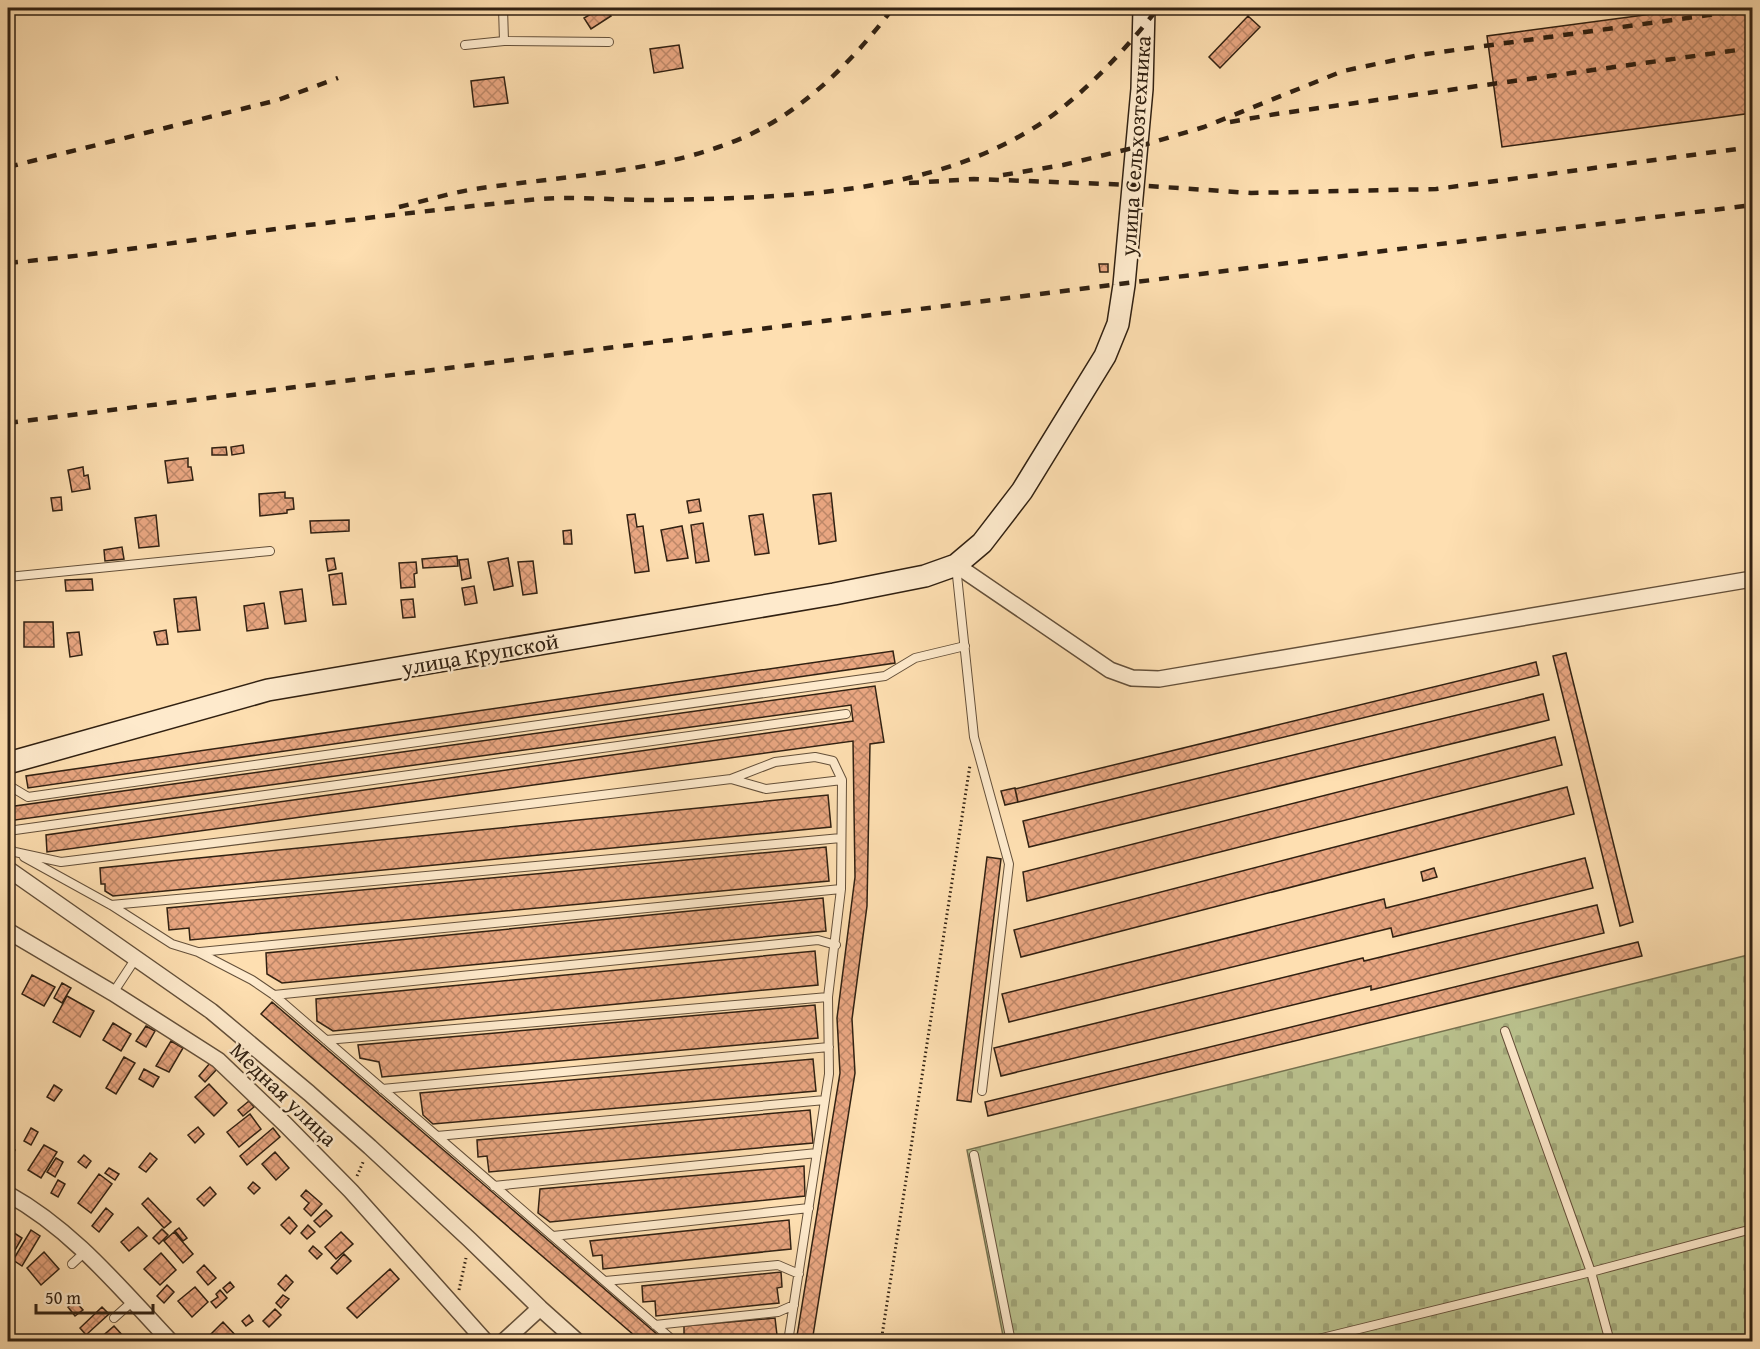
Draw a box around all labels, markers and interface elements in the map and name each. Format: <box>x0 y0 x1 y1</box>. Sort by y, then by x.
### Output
street label: улица Сельхозтехника <box>1111 34 1159 258</box>
street label: улица Крупской <box>398 624 561 684</box>
street label: Медная улица <box>223 1035 345 1154</box>
scale bar <box>36 1277 153 1315</box>
text: 50 m <box>45 1284 81 1311</box>

